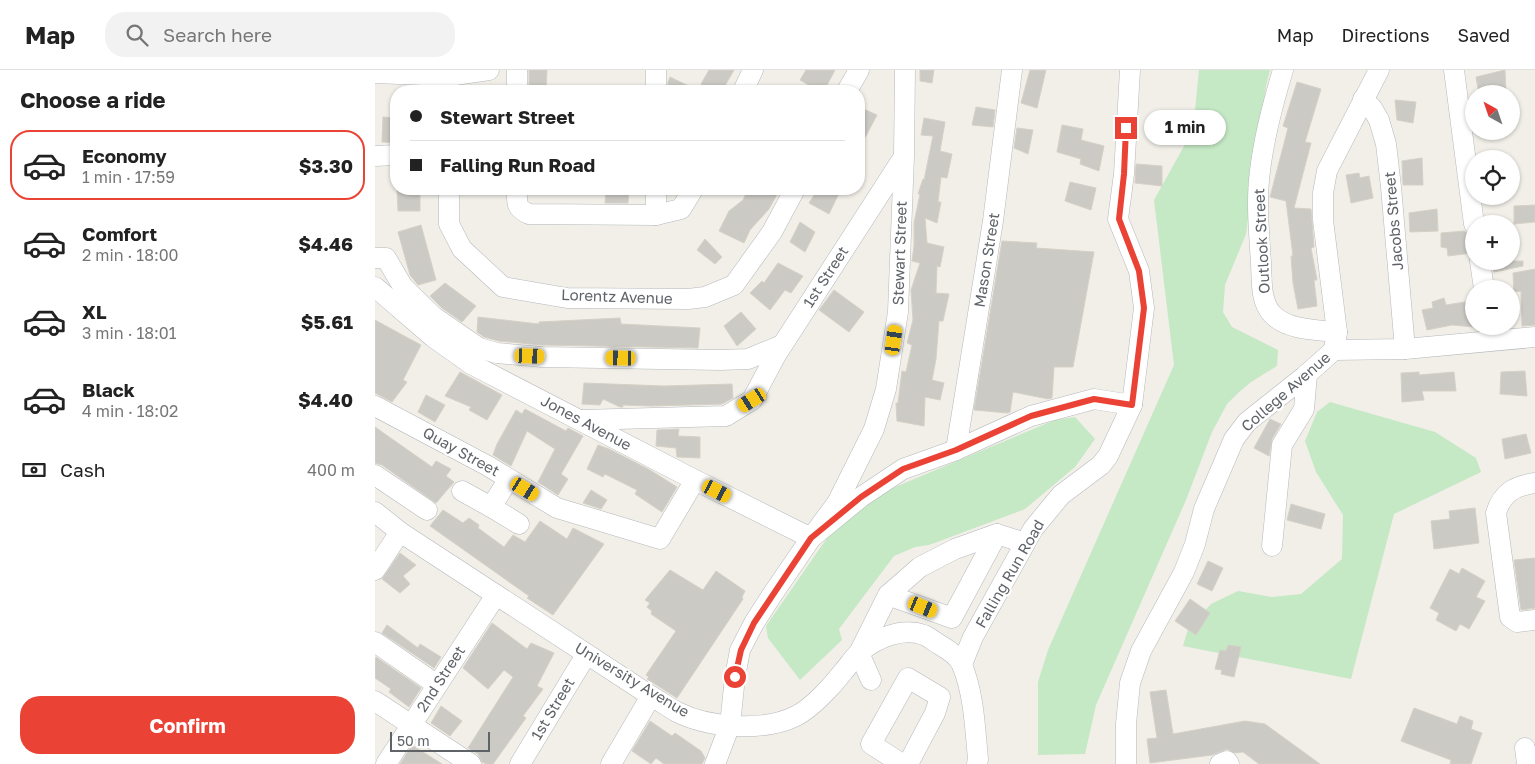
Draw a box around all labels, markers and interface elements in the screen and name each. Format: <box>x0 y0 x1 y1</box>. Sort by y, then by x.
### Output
search box <box>105 12 455 57</box>
text: Map <box>25 20 75 49</box>
icon: search <box>123 21 151 49</box>
text: Search here <box>163 23 272 46</box>
text: Map <box>1277 24 1313 46</box>
text: Directions <box>1341 24 1429 46</box>
text: Saved <box>1457 24 1510 46</box>
north arrow <box>1465 85 1520 140</box>
map controls <box>1465 85 1520 335</box>
text: Choose a ride <box>20 86 166 113</box>
text: Stewart Street <box>440 105 575 128</box>
callout: 1 min <box>1143 110 1226 146</box>
route end <box>1115 117 1137 139</box>
text: 1 min <box>1165 117 1205 137</box>
icon: car <box>22 143 67 188</box>
text: Economy <box>82 144 167 167</box>
button: locate <box>1465 150 1520 205</box>
text: Falling Run Road <box>440 153 595 176</box>
text: $3.30 <box>299 154 353 177</box>
text: 1 min · 17:59 <box>82 167 175 187</box>
street label: Jacobs Street <box>1380 171 1406 271</box>
street label: Outlook Street <box>1249 188 1273 294</box>
street label: Stewart Street <box>888 200 910 305</box>
street label: Mason Street <box>970 211 1002 309</box>
button: + <box>1465 215 1520 270</box>
icon: car <box>22 221 67 266</box>
text: Comfort <box>82 222 157 245</box>
text: $4.46 <box>298 232 353 255</box>
street label: 1st Street <box>799 242 852 310</box>
text: 2 min · 18:00 <box>82 245 179 265</box>
button: − <box>1465 280 1520 335</box>
street label: Lorentz Avenue <box>561 285 673 307</box>
icon: car <box>22 299 67 344</box>
text: XL <box>82 300 107 323</box>
text: $5.61 <box>301 310 353 333</box>
text: 3 min · 18:01 <box>82 323 176 343</box>
car <box>884 324 903 356</box>
car <box>514 348 545 364</box>
street label: College Avenue <box>1237 348 1334 435</box>
car <box>605 350 636 366</box>
icon: car <box>22 377 67 422</box>
text: Black <box>82 378 135 401</box>
car <box>735 386 768 414</box>
text: $4.40 <box>298 388 353 411</box>
street label: Jones Avenue <box>538 391 635 454</box>
text: 4 min · 18:02 <box>82 401 178 421</box>
street label: Quay Street <box>420 423 503 480</box>
icon: cash <box>20 456 48 484</box>
text: Cash <box>60 458 105 481</box>
text: 400 m <box>307 460 355 480</box>
car <box>508 475 541 503</box>
car <box>700 478 733 504</box>
street label: Falling Run Road <box>971 516 1047 631</box>
car <box>906 594 939 620</box>
street label: University Avenue <box>572 638 693 721</box>
street label: 2nd Street <box>412 642 468 715</box>
route start <box>724 666 746 688</box>
street label: 1st Street <box>527 674 578 743</box>
button: Confirm <box>20 696 355 754</box>
scale bar <box>390 729 490 752</box>
text: 50 m <box>397 732 430 749</box>

